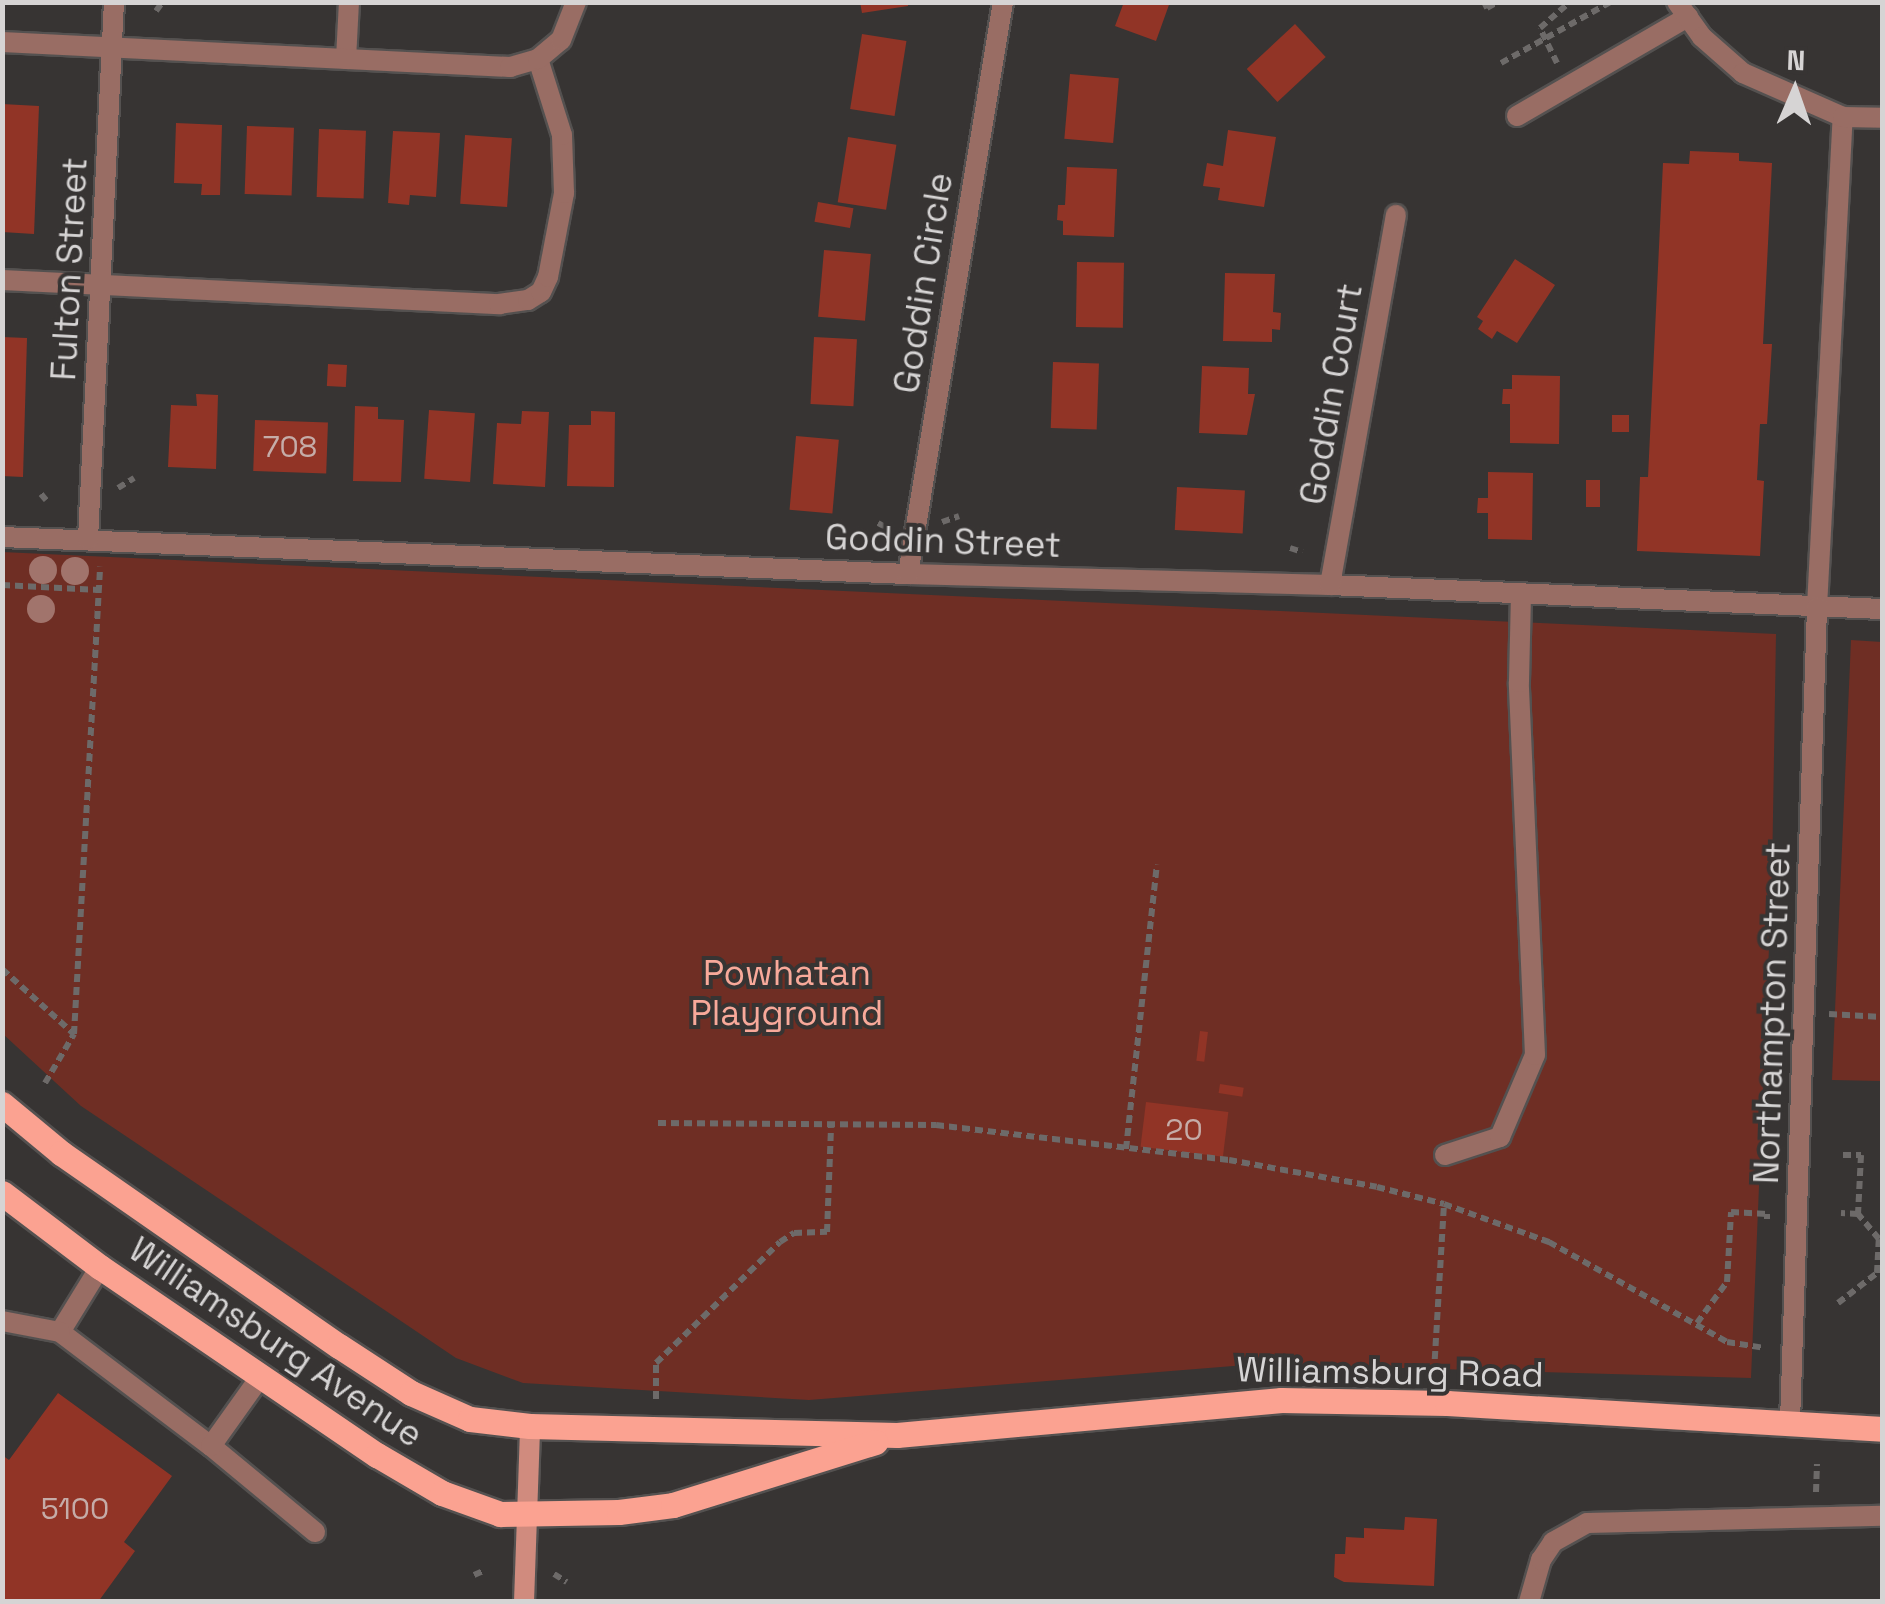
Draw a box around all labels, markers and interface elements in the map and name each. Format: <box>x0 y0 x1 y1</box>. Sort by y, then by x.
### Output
north arrow <box>1745 40 1845 140</box>
text: N <box>1786 42 1806 78</box>
street label: Fulton Street <box>42 156 96 382</box>
street label: Goddin Circle <box>885 170 961 396</box>
street label: Goddin Court <box>1291 280 1371 508</box>
house number: 708 <box>263 429 317 465</box>
street label: Goddin Street <box>824 516 1062 566</box>
street label: Northampton Street <box>1745 841 1799 1185</box>
park label: Powhatan Playground <box>691 952 883 1034</box>
house number: 20 <box>1165 1112 1203 1148</box>
street label: Williamsburg Avenue <box>121 1228 431 1456</box>
street label: Williamsburg Road <box>1236 1348 1544 1396</box>
house number: 5100 <box>41 1491 109 1527</box>

